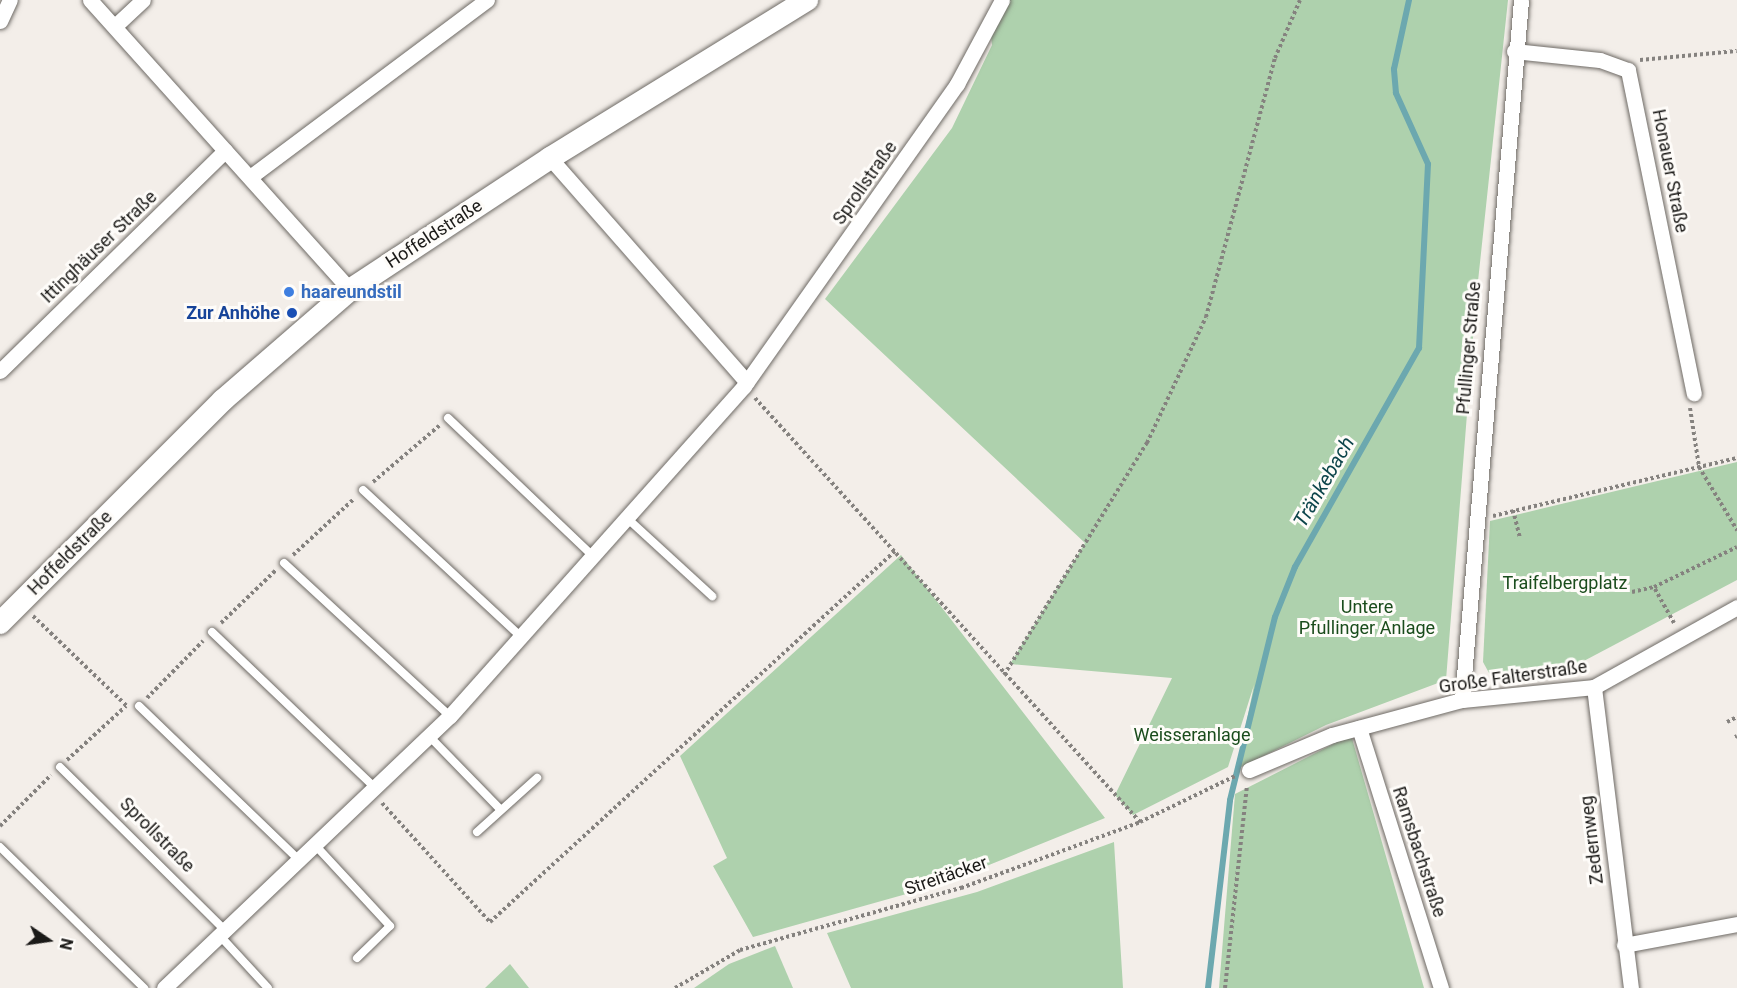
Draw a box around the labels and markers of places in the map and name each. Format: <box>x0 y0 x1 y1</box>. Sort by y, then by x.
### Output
place label: haareundstil <box>301 281 402 303</box>
marker: haareundstil <box>282 285 296 299</box>
place label: Zur Anhöhe <box>186 302 280 324</box>
marker: Zur Anhöhe <box>285 306 299 320</box>

